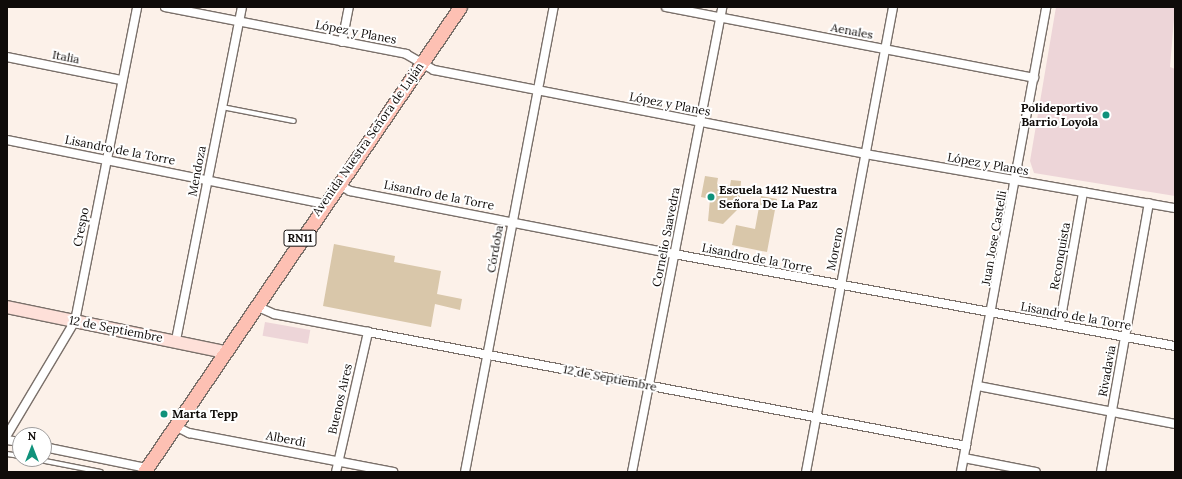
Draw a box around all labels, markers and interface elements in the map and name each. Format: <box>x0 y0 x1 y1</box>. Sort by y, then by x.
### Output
street label: López y Planes <box>314 17 398 47</box>
street label: Aenales <box>830 20 874 42</box>
street label: Italia <box>51 47 81 67</box>
street label: Avenida Nuestra Señora de Luján <box>309 59 427 219</box>
street label: López y Planes <box>628 89 712 119</box>
place label: Polideportivo Barrio Loyola <box>1021 101 1098 129</box>
marker: Polideportivo Barrio Loyola <box>1101 110 1111 120</box>
street label: Lisandro de la Torre <box>64 132 176 168</box>
street label: Mendoza <box>185 144 209 198</box>
street label: López y Planes <box>946 150 1030 178</box>
street label: Lisandro de la Torre <box>383 177 495 213</box>
place label: Escuela 1412 Nuestra Señora De La Paz <box>719 183 837 211</box>
street label: Cornelio Saavedra <box>649 186 683 288</box>
street label: Juan Jose Castelli <box>979 189 1009 287</box>
marker: Escuela 1412 Nuestra Señora De La Paz <box>706 192 716 202</box>
street label: Crespo <box>70 206 92 248</box>
street label: Reconquista <box>1047 221 1073 291</box>
street label: Córdoba <box>484 224 506 274</box>
street label: Moreno <box>824 226 846 272</box>
road number: RN11 <box>283 229 317 247</box>
street label: Lisandro de la Torre <box>701 240 813 276</box>
street label: Lisandro de la Torre <box>1020 299 1132 333</box>
street label: 12 de Septiembre <box>68 313 164 345</box>
street label: Rivadavia <box>1095 344 1119 398</box>
street label: Buenos Aires <box>325 362 355 436</box>
street label: 12 de Septiembre <box>562 362 658 394</box>
place label: Marta Tepp <box>172 407 238 421</box>
marker: Marta Tepp <box>159 409 169 419</box>
north arrow <box>12 427 52 467</box>
street label: Alberdi <box>265 428 307 450</box>
text: N <box>28 429 36 443</box>

